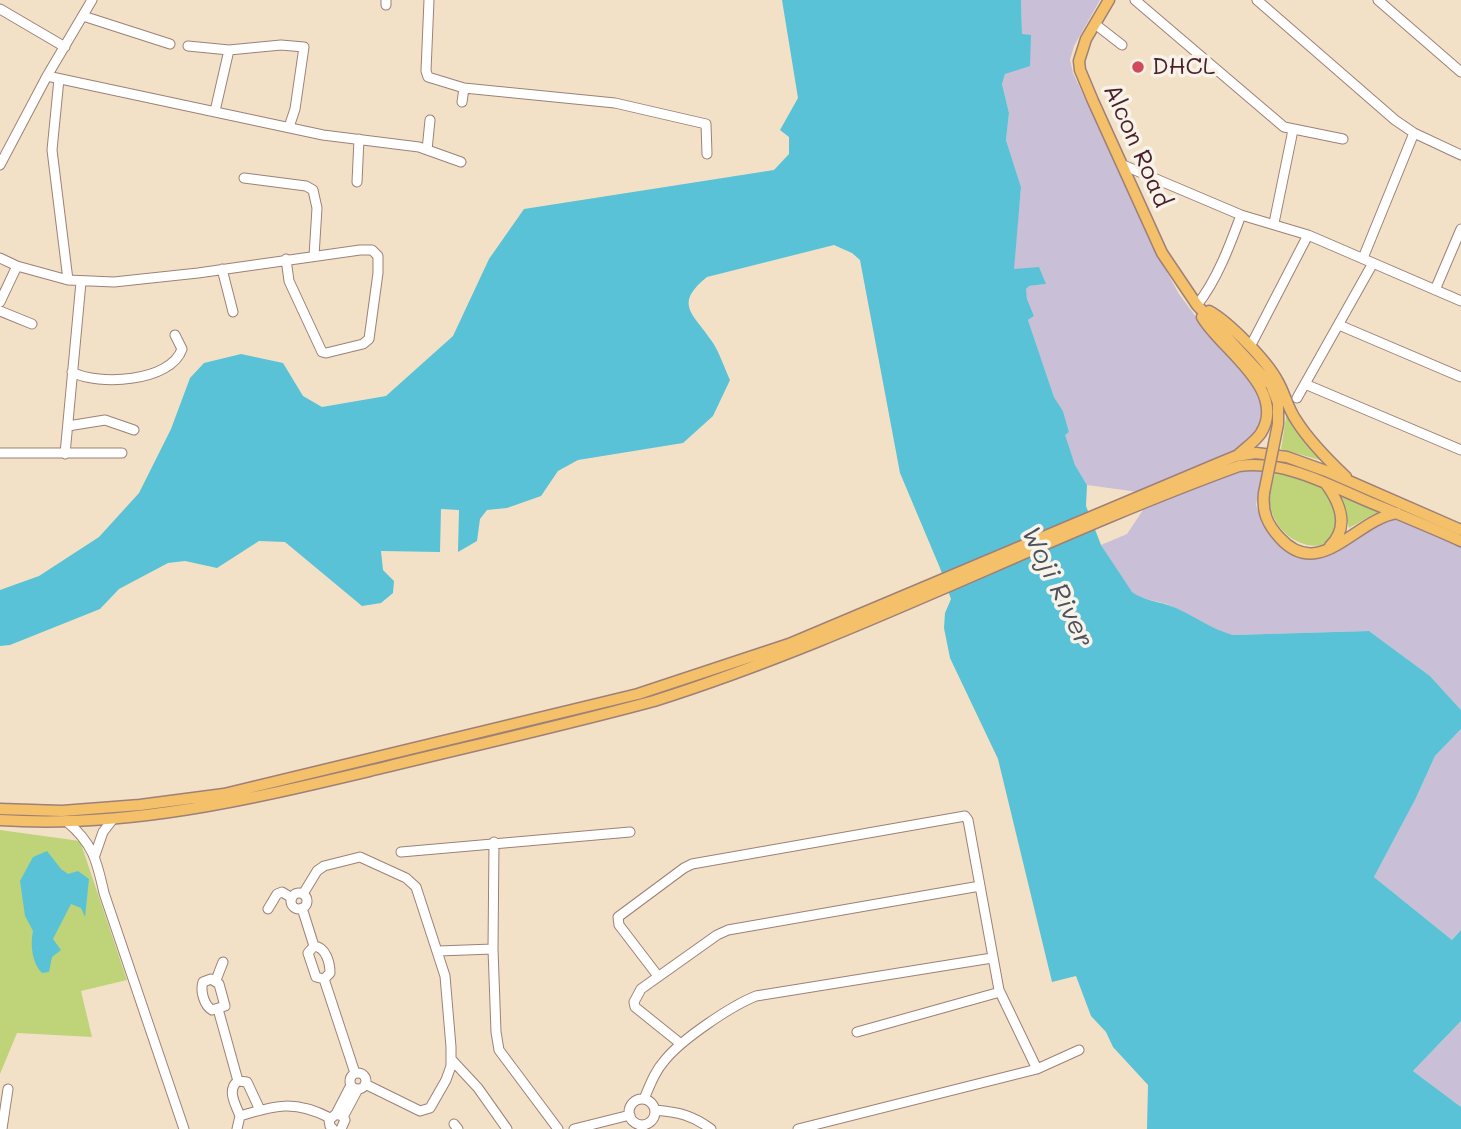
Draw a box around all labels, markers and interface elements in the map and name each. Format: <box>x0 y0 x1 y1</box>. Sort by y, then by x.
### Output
place label: DHCL <box>1152 53 1215 81</box>
marker: DHCL <box>1130 59 1146 75</box>
street label: Alcon Road <box>1097 80 1177 212</box>
water label: Woji River <box>1014 521 1100 653</box>

